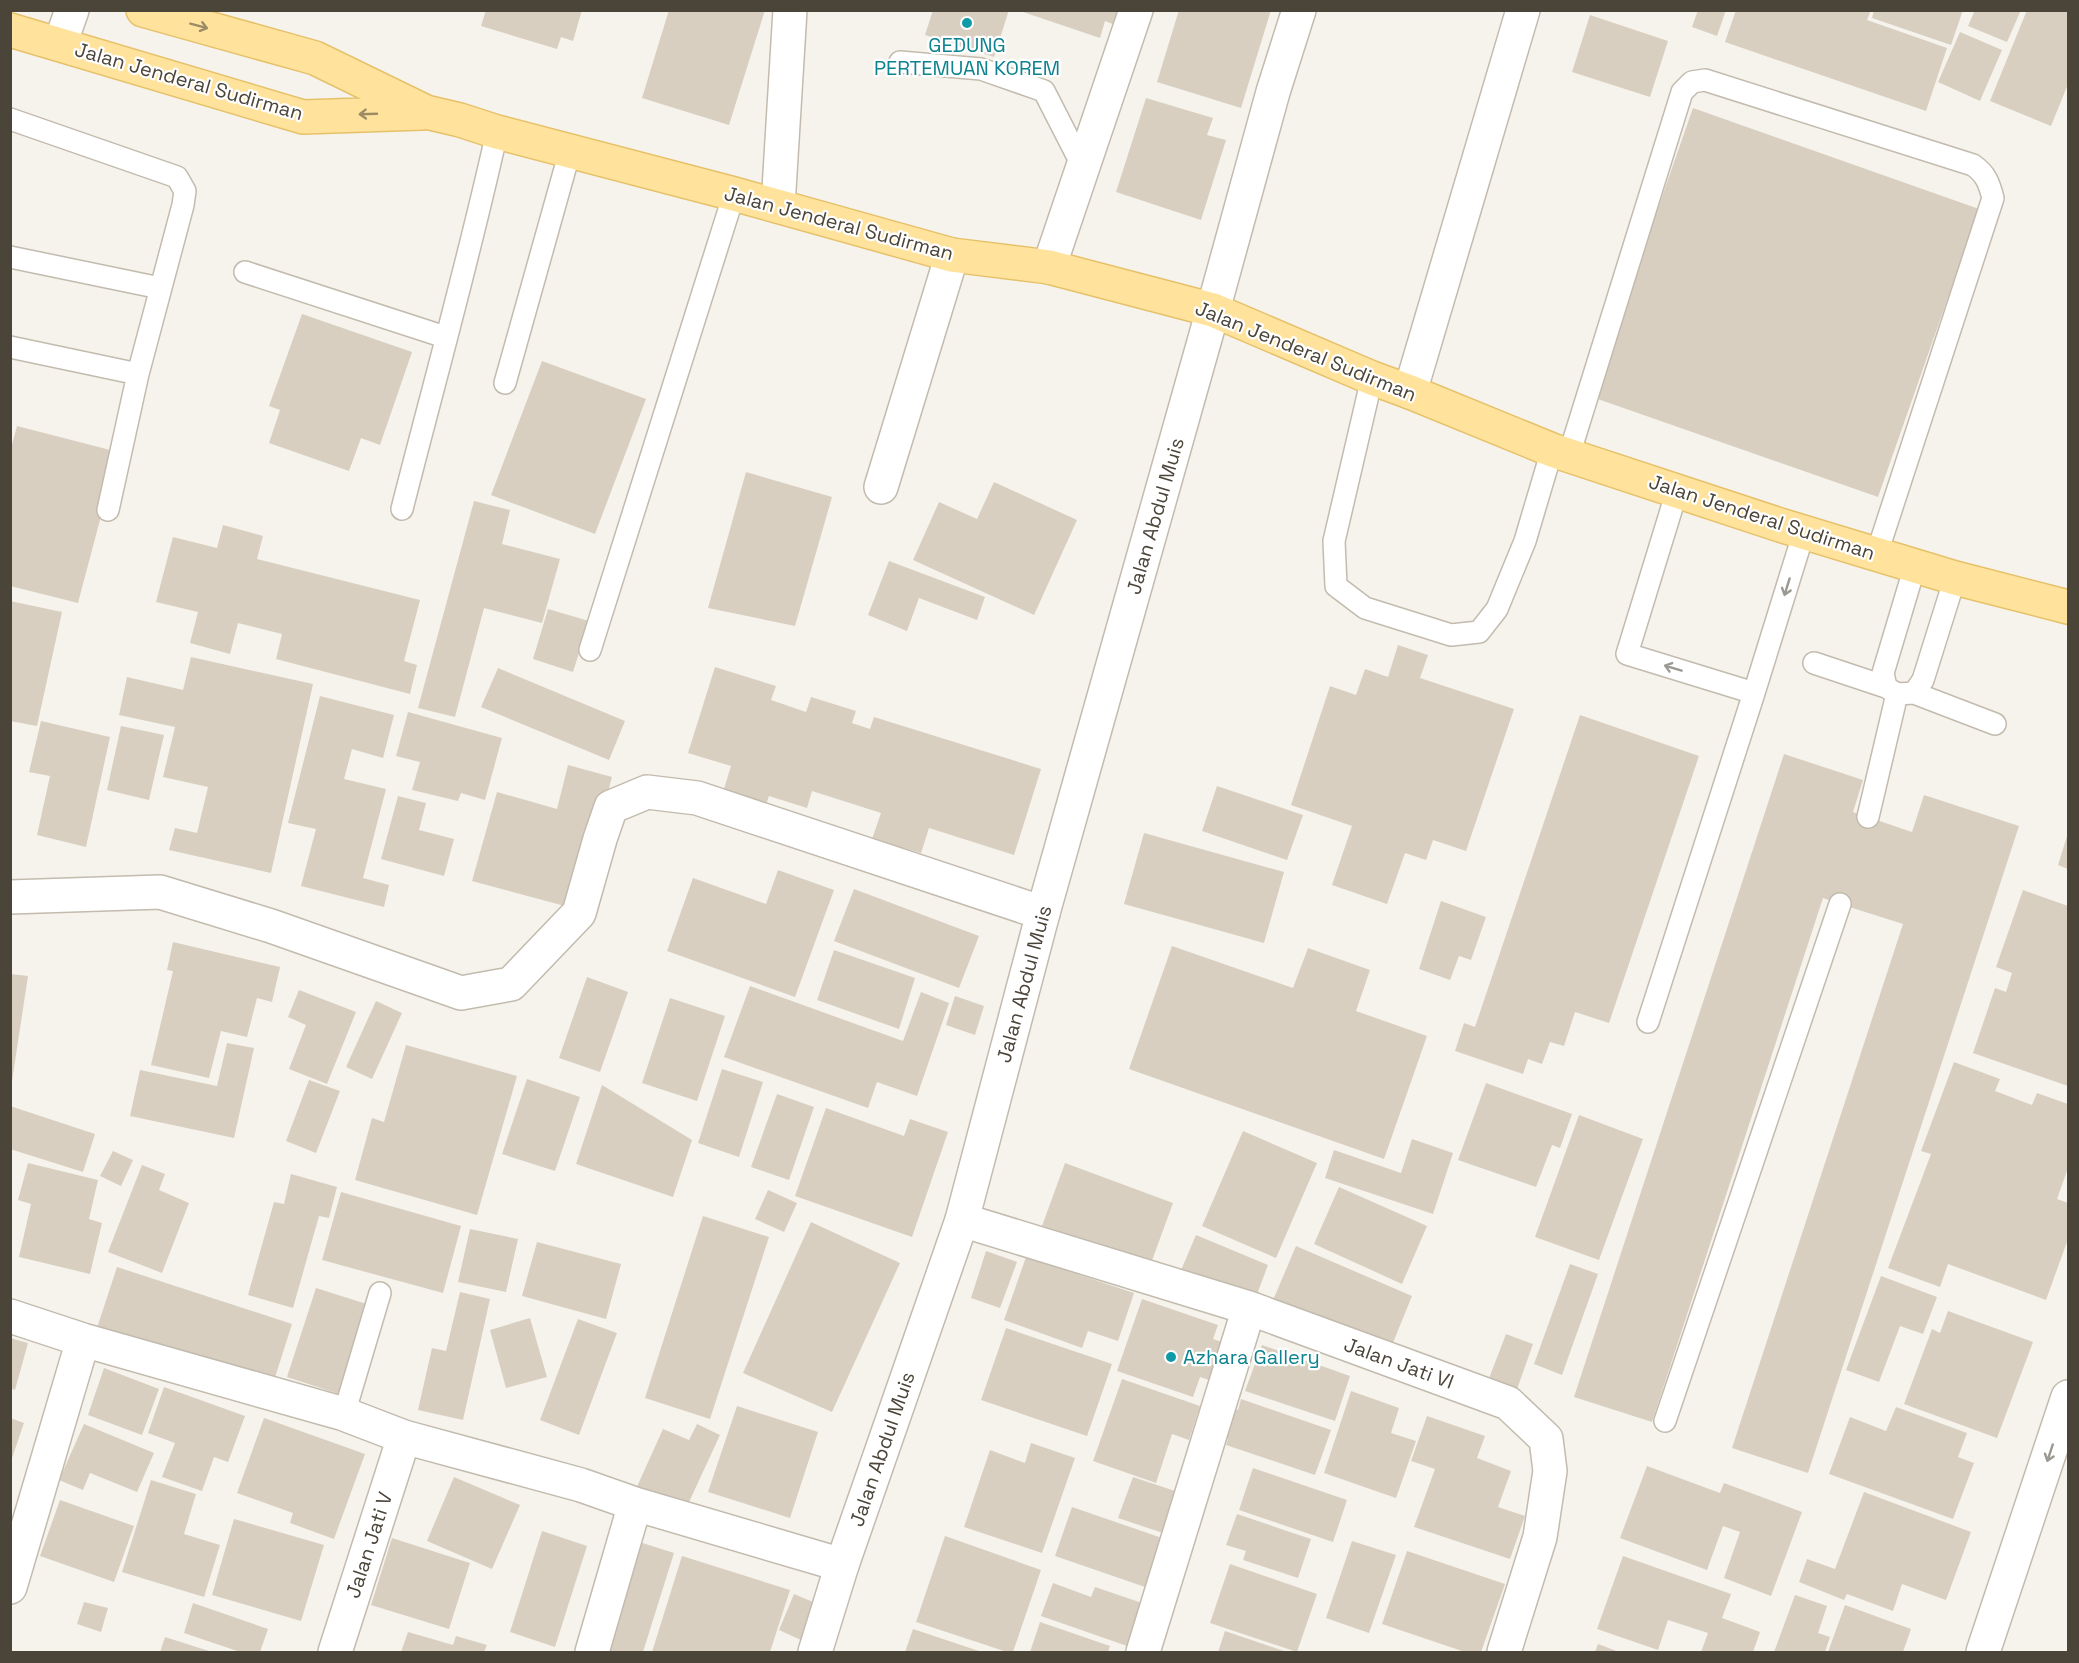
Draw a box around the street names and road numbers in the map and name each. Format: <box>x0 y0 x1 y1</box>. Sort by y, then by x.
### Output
street label: Jalan Jenderal Sudirman <box>72 36 306 126</box>
street label: Jalan Jenderal Sudirman <box>721 180 957 266</box>
street label: Jalan Jenderal Sudirman <box>1192 295 1420 407</box>
street label: Jalan Abdul Muis <box>1120 435 1190 597</box>
street label: Jalan Jenderal Sudirman <box>1646 468 1878 566</box>
street label: Jalan Abdul Muis <box>990 902 1058 1066</box>
street label: Jalan Jati VI <box>1340 1331 1458 1395</box>
street label: Jalan Abdul Muis <box>843 1368 921 1530</box>
street label: Jalan Jati V <box>340 1489 398 1601</box>

